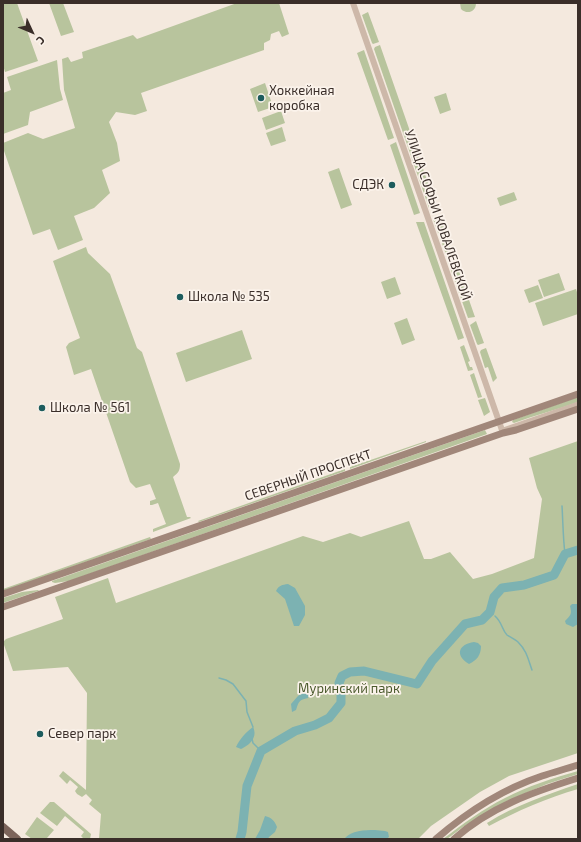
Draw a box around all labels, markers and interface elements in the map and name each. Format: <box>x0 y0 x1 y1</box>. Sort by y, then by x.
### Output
north arrow <box>12 12 52 52</box>
text: С <box>34 34 48 48</box>
place label: Хоккейная коробка <box>269 83 335 114</box>
marker: Хоккейная коробка <box>256 93 266 103</box>
street label: УЛИЦА СОФЬИ КОВАЛЕВСКОЙ <box>401 128 475 302</box>
place label: СДЭК <box>352 177 384 193</box>
marker: СДЭК <box>387 180 397 190</box>
place label: Школа № 535 <box>188 289 270 305</box>
marker: Школа № 535 <box>175 292 185 302</box>
place label: Школа № 561 <box>50 400 130 416</box>
marker: Школа № 561 <box>37 403 47 413</box>
street label: СЕВЕРНЫЙ ПРОСПЕКТ <box>243 446 373 504</box>
park label: Муринский парк <box>298 681 400 697</box>
place label: Север парк <box>48 726 116 742</box>
marker: Север парк <box>35 729 45 739</box>

